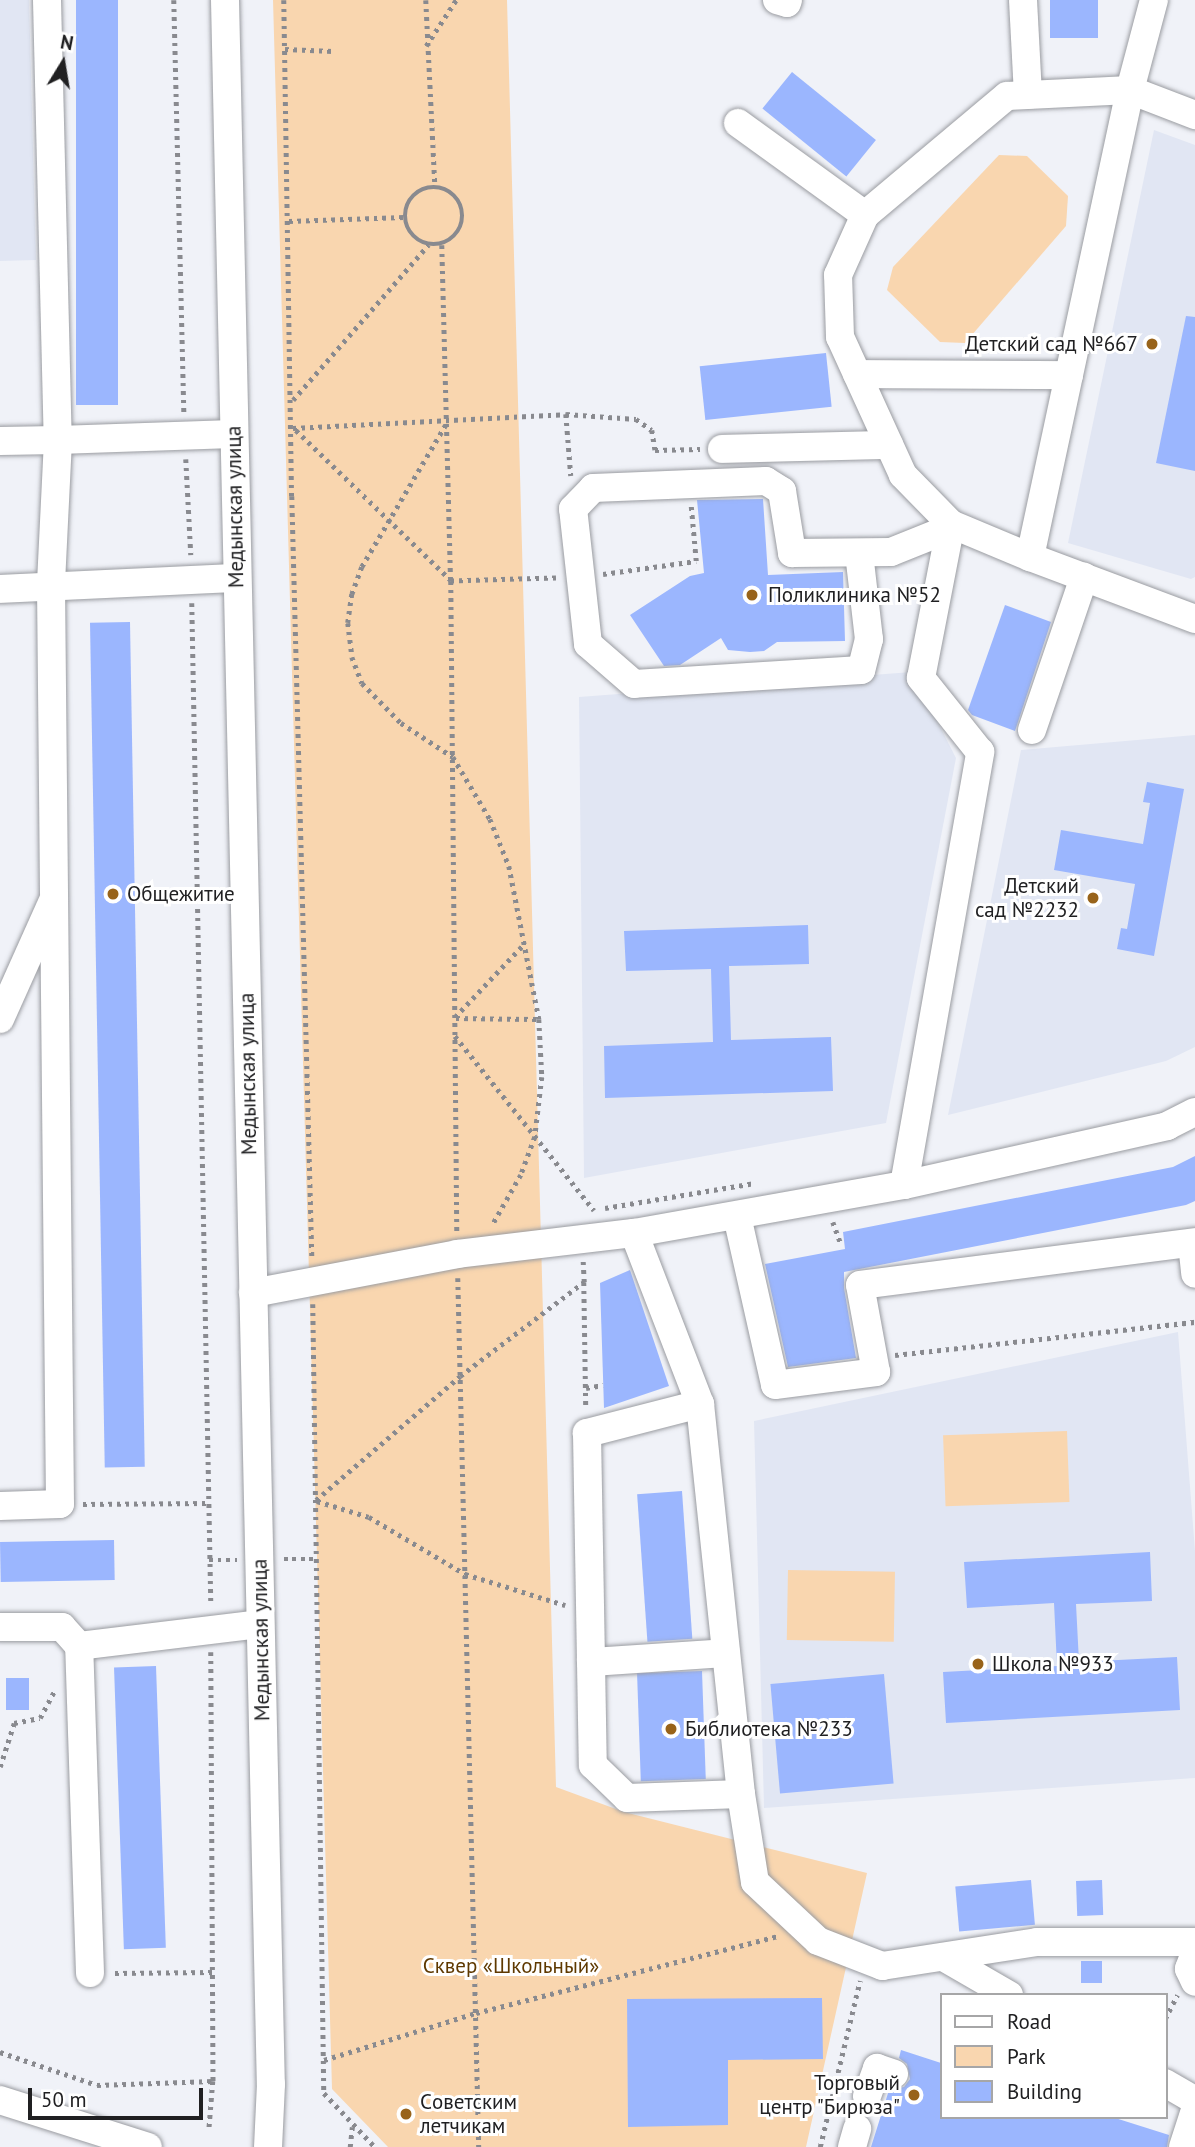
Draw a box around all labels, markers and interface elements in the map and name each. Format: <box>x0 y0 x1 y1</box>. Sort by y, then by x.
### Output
north arrow <box>28 28 98 98</box>
text: N <box>59 29 75 55</box>
place label: Детский сад №667 <box>965 331 1138 357</box>
marker: Детский сад №667 <box>1144 336 1160 352</box>
street label: Медынская улица <box>221 426 249 588</box>
place label: Поликлиника №52 <box>768 582 941 608</box>
marker: Поликлиника №52 <box>742 585 762 605</box>
place label: Детский сад №2232 <box>975 873 1079 923</box>
place label: Общежитие <box>127 881 235 907</box>
marker: Общежитие <box>105 886 121 902</box>
marker: Детский сад №2232 <box>1085 890 1101 906</box>
street label: Медынская улица <box>234 993 262 1155</box>
street label: Медынская улица <box>247 1559 275 1721</box>
place label: Школа №933 <box>992 1651 1114 1677</box>
marker: Школа №933 <box>970 1656 986 1672</box>
place label: Библиотека №233 <box>685 1716 853 1742</box>
marker: Библиотека №233 <box>663 1721 679 1737</box>
park label: Сквер «Школьный» <box>423 1953 599 1979</box>
legend <box>940 1993 1167 2119</box>
text: Road <box>1007 2008 1051 2035</box>
text: Park <box>1007 2043 1046 2070</box>
place label: Торговый центр "Бирюза" <box>758 2070 900 2120</box>
scale bar <box>32 2074 206 2118</box>
text: Building <box>1007 2078 1082 2105</box>
text: 50 m <box>41 2086 87 2113</box>
marker: Торговый центр "Бирюза" <box>906 2087 922 2103</box>
place label: Cоветским летчикам <box>420 2089 517 2139</box>
marker: Cоветским летчикам <box>398 2106 414 2122</box>

